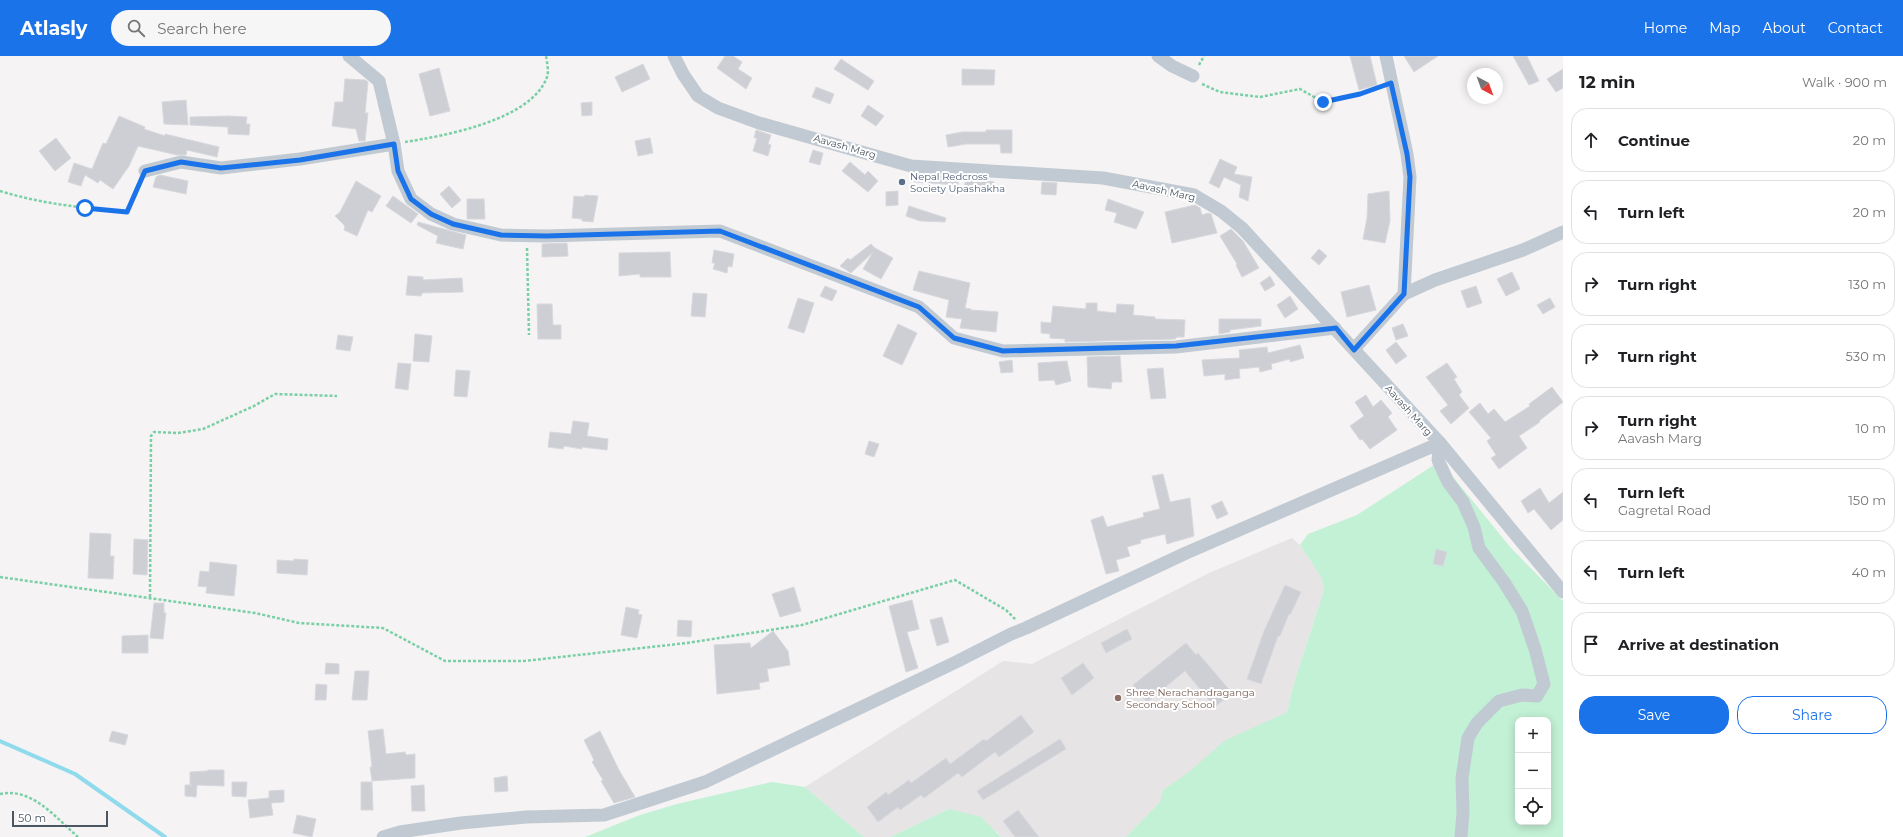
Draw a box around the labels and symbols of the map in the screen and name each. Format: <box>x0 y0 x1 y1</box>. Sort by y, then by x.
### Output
north arrow <box>1467 68 1503 104</box>
route end <box>1314 93 1332 111</box>
street label: Aavash Marg <box>812 131 878 162</box>
place label: Nepal Redcross Society Upashakha <box>910 170 1005 195</box>
marker: Nepal Redcross Society Upashakha <box>897 177 907 187</box>
street label: Aavash Marg <box>1131 177 1197 204</box>
route start <box>76 199 94 217</box>
street label: Aavash Marg <box>1382 382 1435 439</box>
place label: Shree Nerachandraganga Secondary School <box>1126 686 1255 711</box>
marker: Shree Nerachandraganga Secondary School <box>1113 693 1123 703</box>
scale bar <box>12 809 108 828</box>

